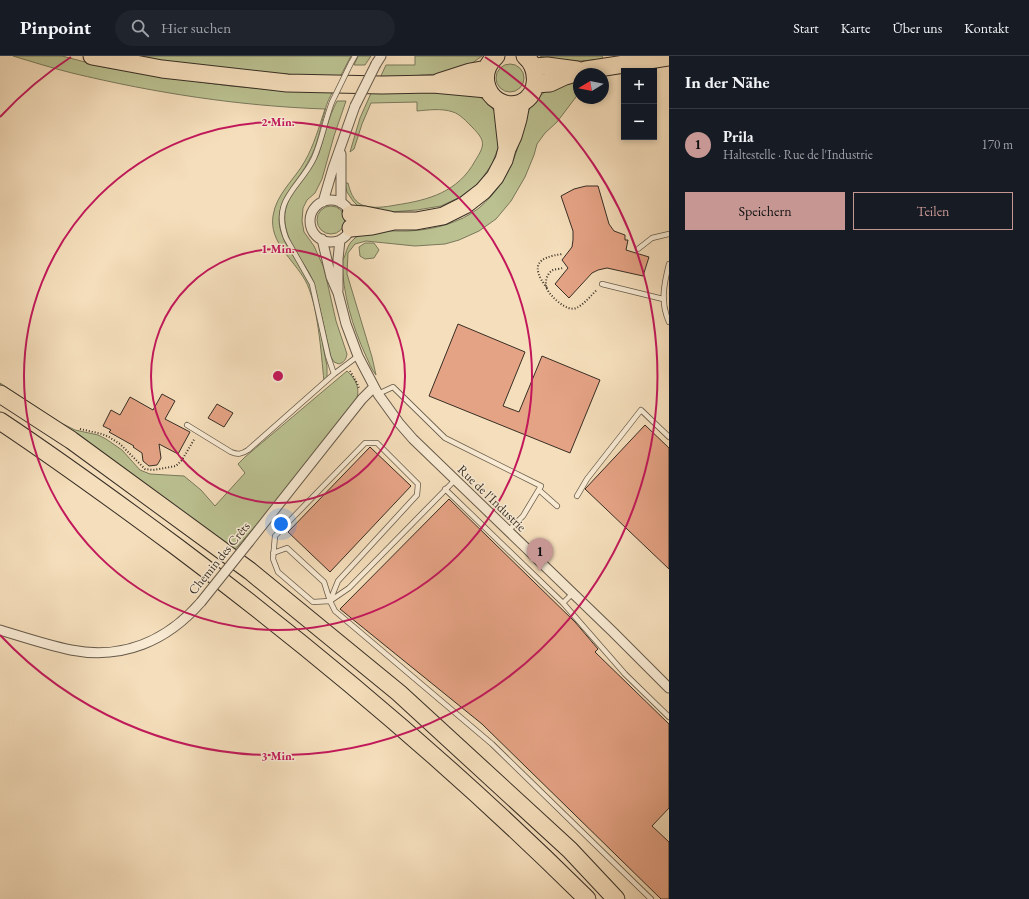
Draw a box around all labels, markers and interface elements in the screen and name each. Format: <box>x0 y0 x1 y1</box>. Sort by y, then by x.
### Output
search box <box>115 10 395 46</box>
text: Pinpoint <box>20 15 91 40</box>
icon: search <box>129 17 151 39</box>
text: Hier suchen <box>161 18 231 37</box>
text: Start <box>793 19 819 37</box>
text: Karte <box>841 19 870 37</box>
text: Über uns <box>892 19 942 37</box>
text: Kontakt <box>964 19 1009 37</box>
north arrow <box>573 68 609 104</box>
map controls <box>621 68 657 140</box>
button: + <box>621 68 657 104</box>
text: In der Nähe <box>685 71 770 93</box>
button: − <box>621 104 657 140</box>
text: 2 Min. <box>261 114 295 130</box>
text: Prila <box>723 127 754 146</box>
text: 1 <box>695 136 701 153</box>
text: 170 m <box>982 136 1013 153</box>
text: Haltestelle · Rue de l'Industrie <box>723 146 873 163</box>
button: Speichern <box>685 192 845 230</box>
button: Teilen <box>853 192 1013 230</box>
text: 1 Min. <box>261 241 295 257</box>
centre of rings <box>271 369 285 383</box>
street label: Rue de l'Industrie <box>454 461 530 535</box>
your location <box>271 514 291 534</box>
street label: Chemin des Crêts <box>184 518 254 598</box>
pin: 1 <box>527 538 553 571</box>
text: 3 Min. <box>261 748 295 764</box>

